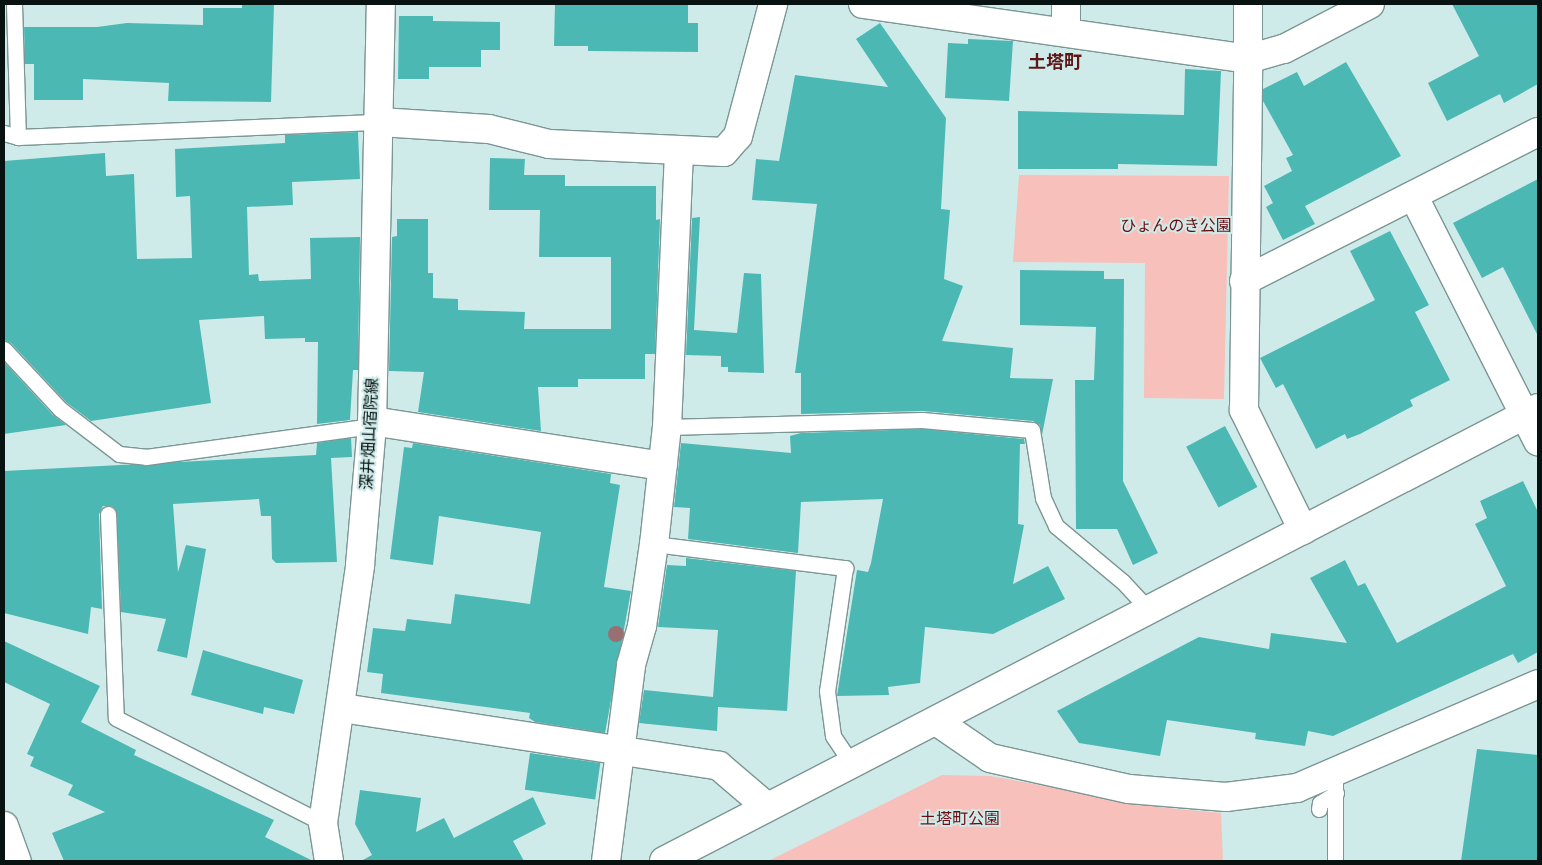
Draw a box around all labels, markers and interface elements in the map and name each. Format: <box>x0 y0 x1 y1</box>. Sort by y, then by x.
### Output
district label: 土塔町 <box>1028 50 1082 72</box>
park label: ひょんのき公園 <box>1120 215 1232 235</box>
street label: 深井畑山宿院線 <box>356 378 382 490</box>
park label: 土塔町公園 <box>920 808 1000 828</box>

